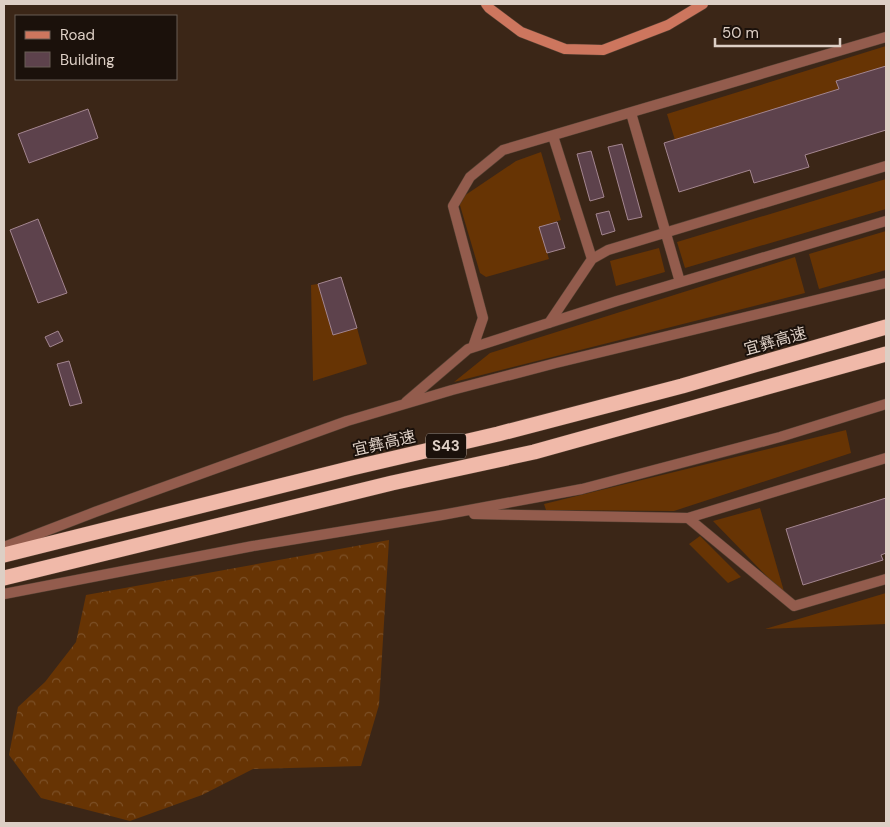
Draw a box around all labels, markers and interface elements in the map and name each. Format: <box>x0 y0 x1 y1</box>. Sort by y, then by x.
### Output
legend <box>15 15 178 80</box>
scale bar <box>715 15 840 47</box>
text: 50 m <box>722 23 759 43</box>
text: Road <box>60 25 95 45</box>
text: Building <box>60 50 115 70</box>
street label: 宜彝高速 <box>741 322 809 360</box>
street label: 宜彝高速 <box>350 426 418 460</box>
road number: S43 <box>426 434 466 458</box>

